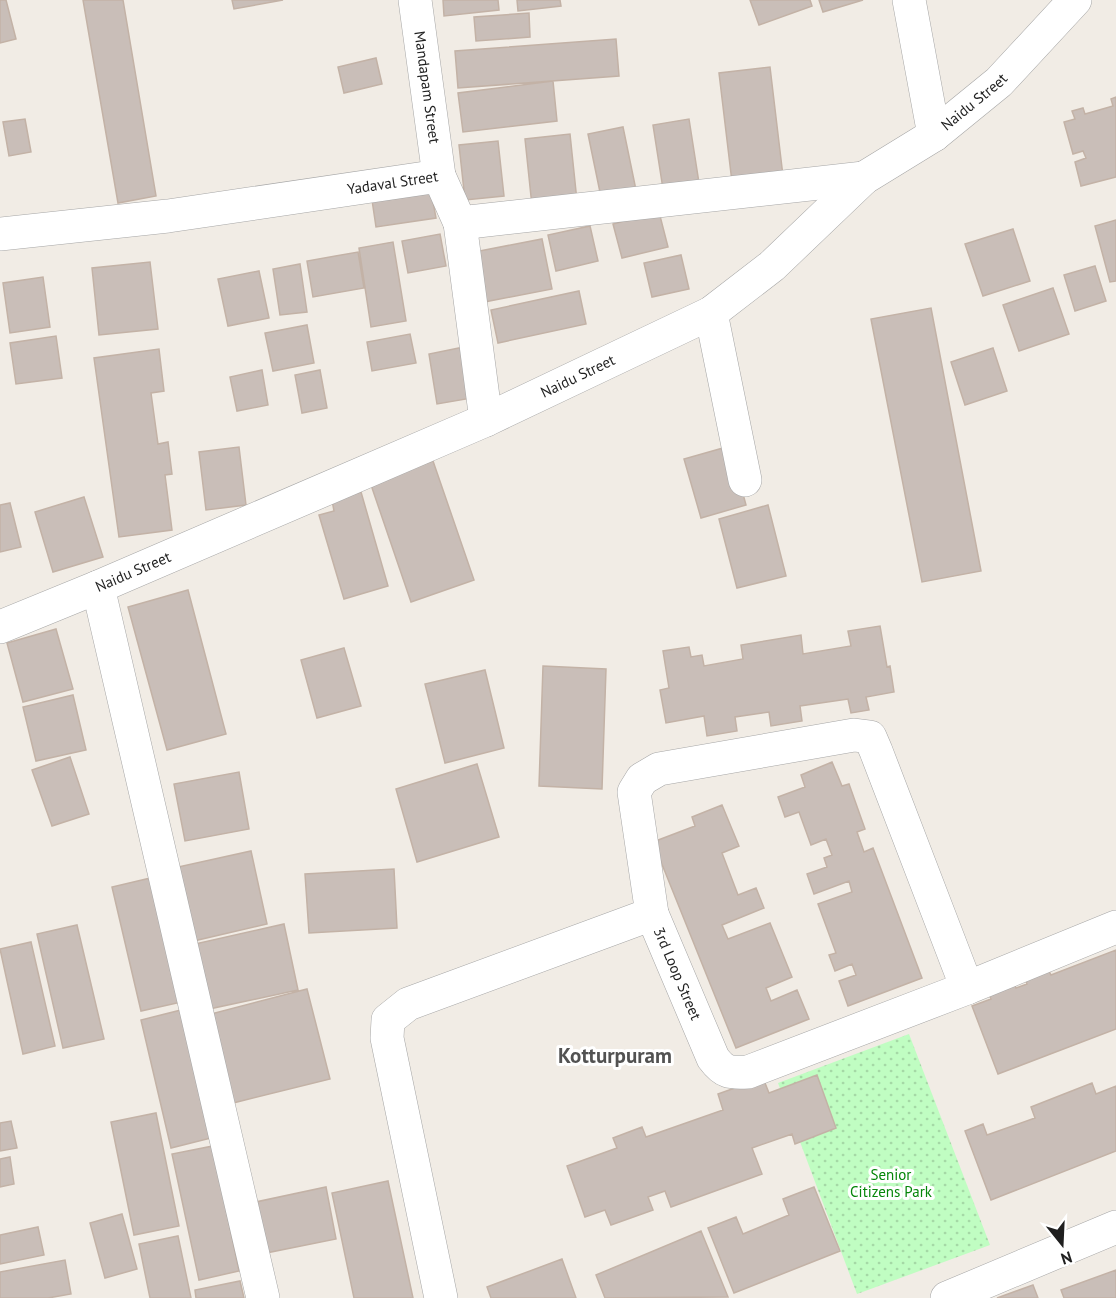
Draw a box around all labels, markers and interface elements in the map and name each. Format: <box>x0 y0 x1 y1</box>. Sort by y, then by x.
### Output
street label: Mandapam Street <box>410 30 444 144</box>
street label: Naidu Street <box>937 69 1011 134</box>
street label: Yadaval Street <box>346 166 439 198</box>
street label: Naidu Street <box>537 350 618 402</box>
street label: Naidu Street <box>92 547 173 596</box>
street label: 3rd Loop Street <box>650 924 706 1023</box>
district label: Kotturpuram <box>558 1042 672 1069</box>
park label: Senior Citizens Park <box>850 1165 933 1201</box>
north arrow <box>1032 1214 1092 1274</box>
text: N <box>1059 1247 1075 1269</box>

